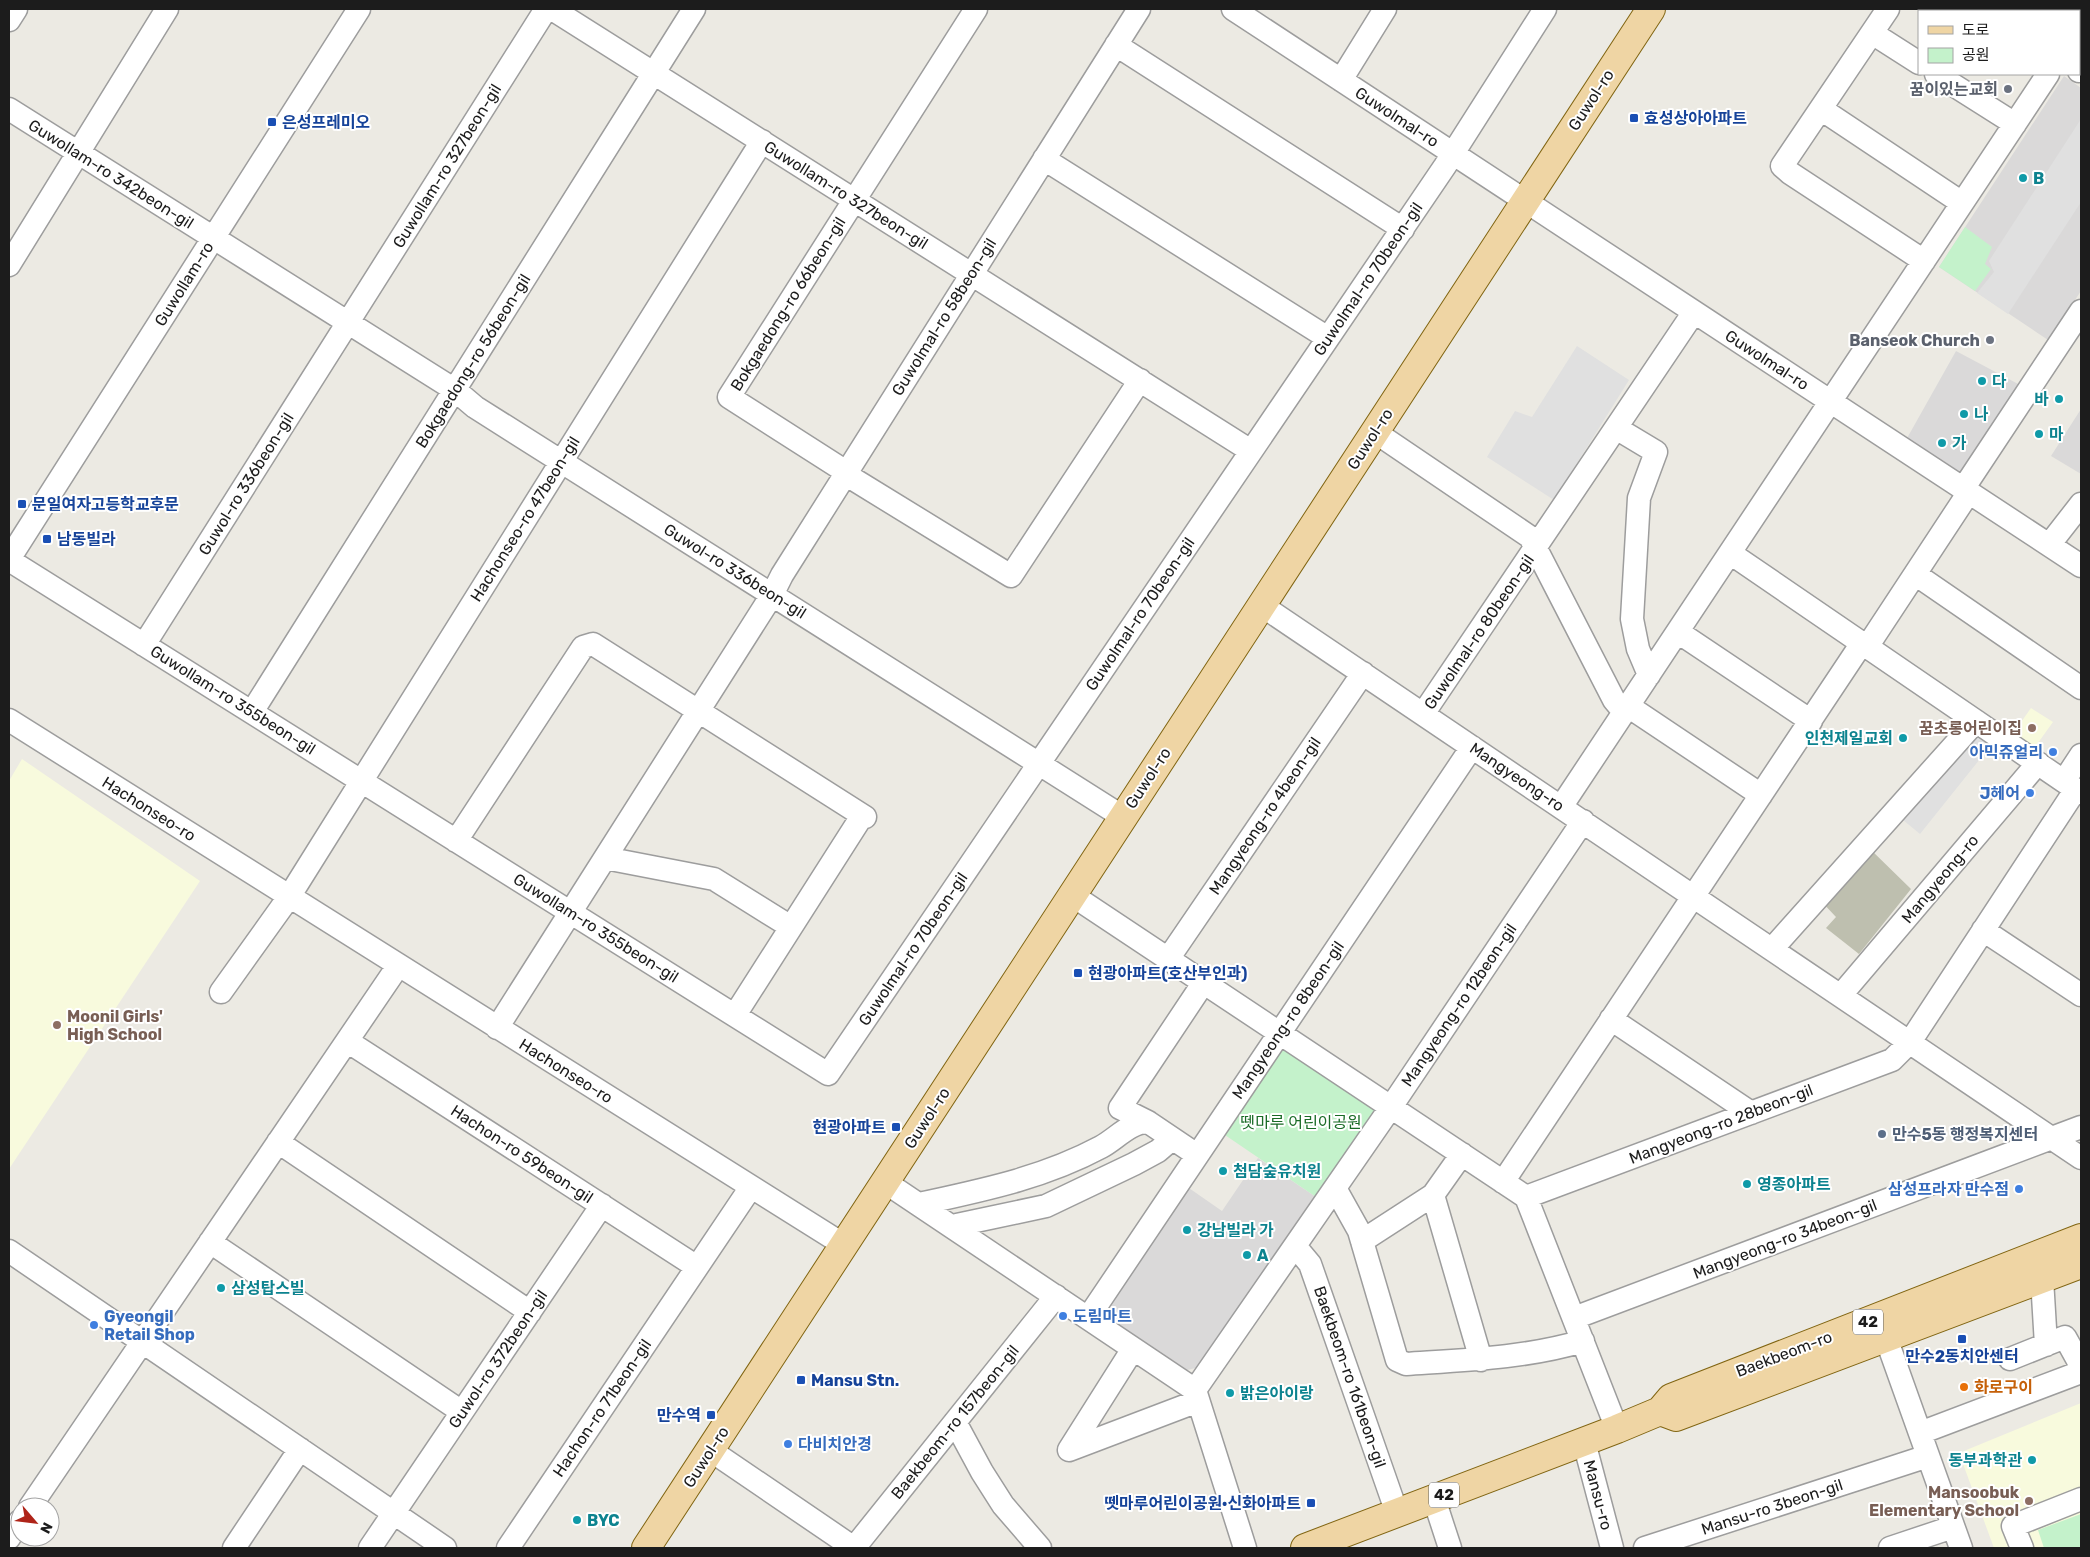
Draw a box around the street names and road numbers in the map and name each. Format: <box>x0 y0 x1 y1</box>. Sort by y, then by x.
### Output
street label: Guwol-ro <box>1564 66 1618 134</box>
street label: Guwollam-ro 327beon-gil <box>389 81 505 251</box>
street label: Guwolmal-ro <box>1352 83 1442 151</box>
street label: Guwollam-ro 342beon-gil <box>25 115 197 233</box>
street label: Guwollam-ro 327beon-gil <box>761 137 931 253</box>
street label: Guwolmal-ro 70beon-gil <box>1310 199 1426 359</box>
street label: Bokgaedong-ro 66beon-gil <box>727 214 849 394</box>
street label: Guwolmal-ro 58beon-gil <box>888 235 1000 399</box>
street label: Guwollam-ro <box>151 238 217 330</box>
street label: Bokgaedong-ro 56beon-gil <box>412 271 534 451</box>
street label: Guwolmal-ro <box>1722 326 1812 394</box>
street label: Guwol-ro <box>1343 405 1397 473</box>
street label: Guwol-ro 336beon-gil <box>194 409 298 559</box>
street label: Hachonseo-ro 47beon-gil <box>466 433 584 605</box>
street label: Guwol-ro 336beon-gil <box>660 519 810 623</box>
street label: Guwolmal-ro 70beon-gil <box>1082 534 1198 694</box>
street label: Guwolmal-ro 80beon-gil <box>1420 551 1538 713</box>
street label: Guwollam-ro 355beon-gil <box>147 641 319 759</box>
street label: Mangyeong-ro 4beon-gil <box>1205 734 1325 898</box>
street label: Mangyeong-ro <box>1466 738 1568 816</box>
street label: Guwol-ro <box>1121 744 1175 812</box>
street label: Hachonseo-ro <box>99 773 199 845</box>
street label: Mangyeong-ro <box>1898 831 1982 927</box>
street label: Guwollam-ro 355beon-gil <box>510 869 682 987</box>
street label: Guwolmal-ro 70beon-gil <box>855 869 971 1029</box>
street label: Mangyeong-ro 12beon-gil <box>1397 920 1521 1090</box>
street label: Mangyeong-ro 8beon-gil <box>1228 938 1348 1102</box>
street label: Hachonseo-ro <box>516 1035 616 1107</box>
street label: Mangyeong-ro 28beon-gil <box>1626 1080 1816 1168</box>
street label: Guwol-ro <box>900 1084 954 1152</box>
street label: Hachon-ro 59beon-gil <box>447 1101 597 1207</box>
street label: Mangyeong-ro 34beon-gil <box>1690 1195 1880 1283</box>
street label: Baekbeom-ro 161beon-gil <box>1310 1284 1390 1470</box>
street label: Guwol-ro 372beon-gil <box>445 1286 551 1432</box>
road number: 42 <box>1853 1310 1883 1334</box>
street label: Baekbeom-ro <box>1733 1327 1835 1381</box>
street label: Hachon-ro 71beon-gil <box>549 1336 655 1480</box>
street label: Baekbeom-ro 157beon-gil <box>887 1341 1023 1503</box>
street label: Guwol-ro <box>679 1423 733 1491</box>
street label: Mansu-ro <box>1580 1458 1616 1532</box>
street label: Mansu-ro 3beon-gil <box>1699 1475 1845 1539</box>
road number: 42 <box>1429 1482 1459 1508</box>

